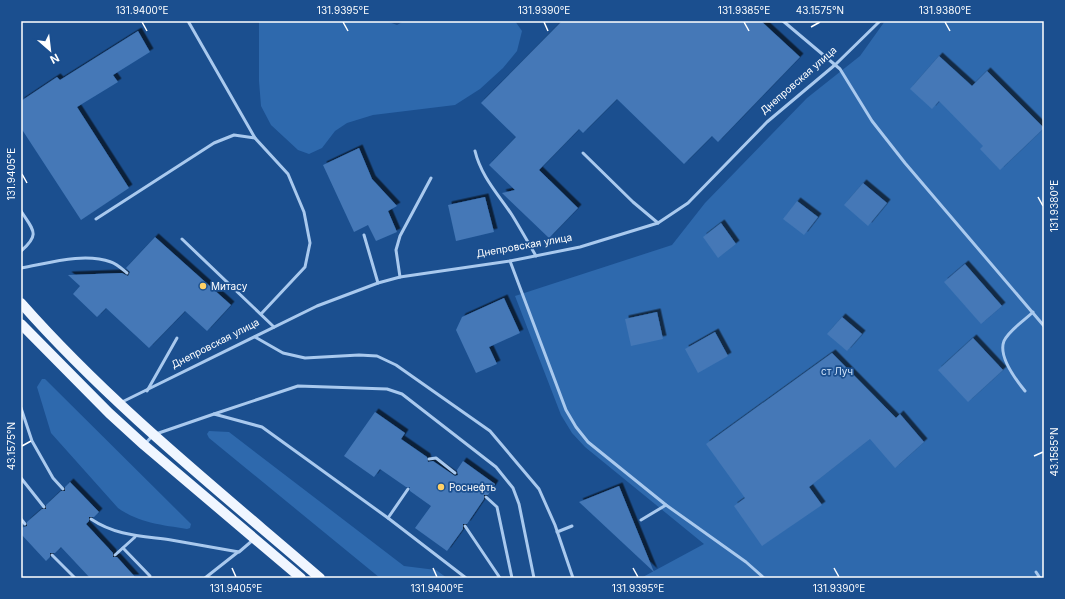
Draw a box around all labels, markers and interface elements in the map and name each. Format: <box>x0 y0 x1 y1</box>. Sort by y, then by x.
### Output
text: 131.9400°E <box>116 4 168 16</box>
text: 131.9395°E <box>317 4 369 16</box>
text: 131.9390°E <box>518 4 570 16</box>
text: 131.9385°E <box>718 4 770 16</box>
text: 43.1575°N <box>796 4 844 16</box>
text: 131.9380°E <box>919 4 971 16</box>
north arrow <box>30 30 70 70</box>
street label: Днепровская улица <box>757 44 839 116</box>
text: N <box>48 51 62 67</box>
text: 131.9405°E <box>5 148 17 200</box>
text: 131.9380°E <box>1048 180 1060 232</box>
street label: Днепровская улица <box>475 231 573 259</box>
place label: Митасу <box>211 280 248 292</box>
marker: Митасу <box>198 281 208 291</box>
street label: Днепровская улица <box>169 316 261 370</box>
park label: ст Луч <box>821 365 853 377</box>
text: 43.1575°N <box>5 422 17 470</box>
text: 43.1585°N <box>1048 428 1060 476</box>
place label: Роснефть <box>449 481 496 493</box>
marker: Роснефть <box>436 482 446 492</box>
text: 131.9405°E <box>210 582 262 594</box>
text: 131.9400°E <box>411 582 463 594</box>
text: 131.9395°E <box>612 582 664 594</box>
text: 131.9390°E <box>813 582 865 594</box>

